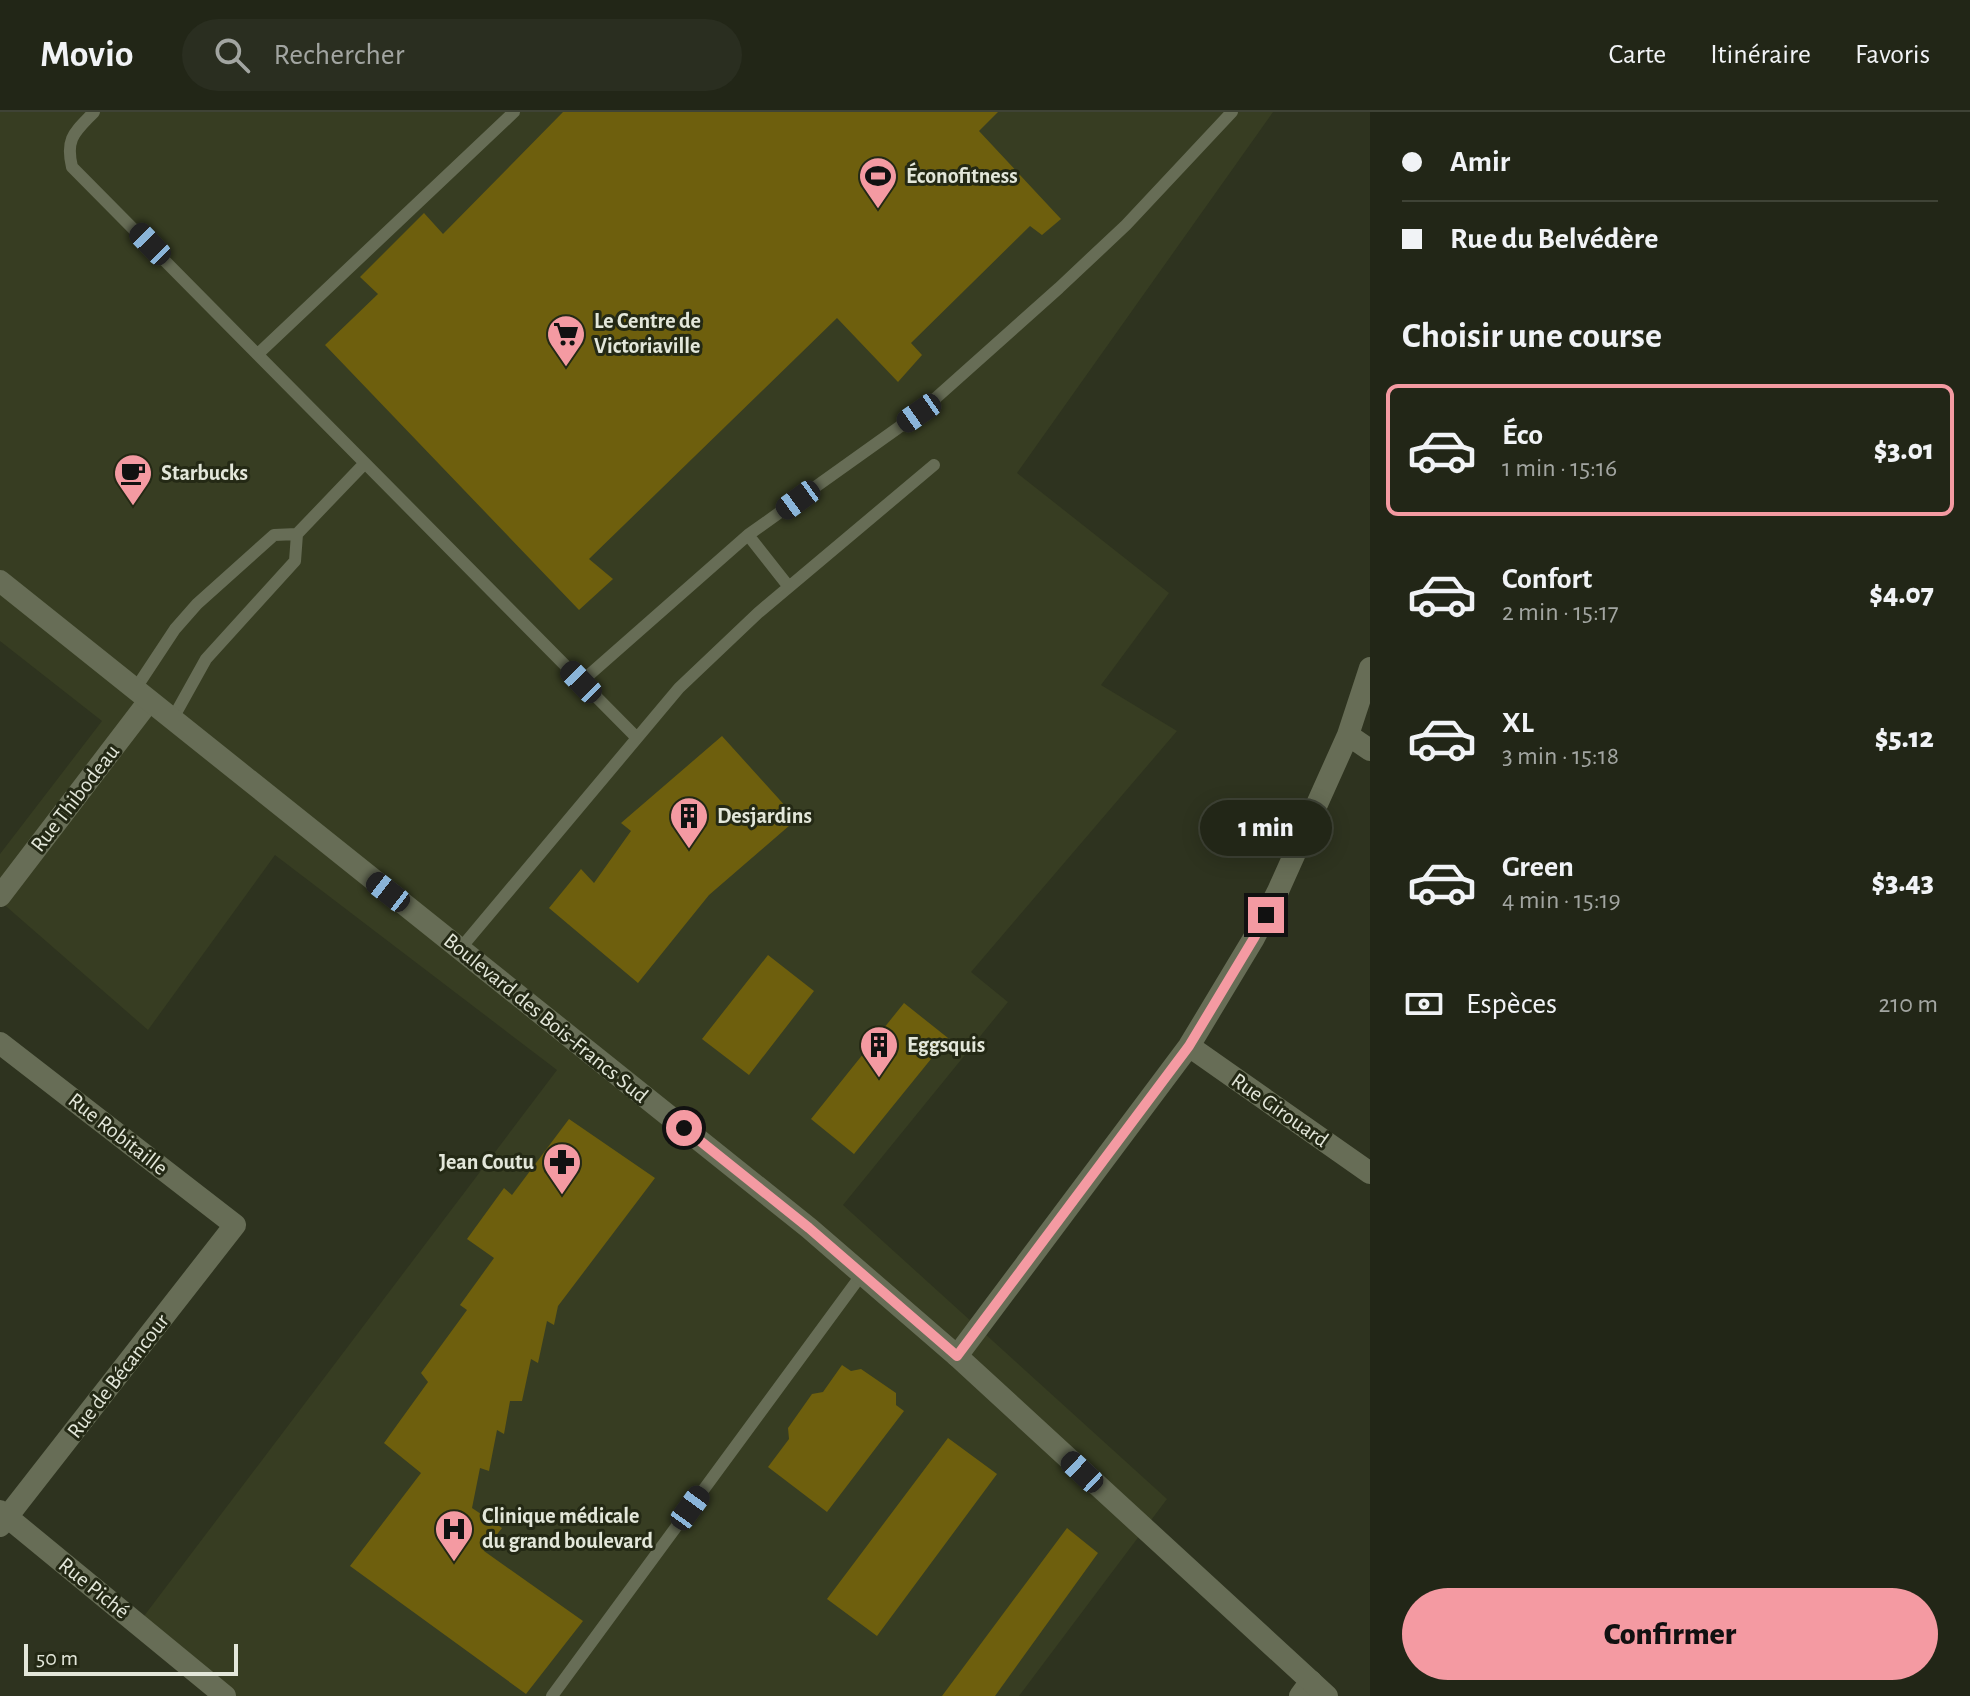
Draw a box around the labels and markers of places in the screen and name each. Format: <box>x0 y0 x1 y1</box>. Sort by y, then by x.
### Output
sports icon: Éconofitness <box>857 155 899 210</box>
place label: Éconofitness <box>906 162 1018 187</box>
place label: Le Centre de Victoriaville <box>594 310 701 357</box>
supermarket icon: Le Centre de Victoriaville <box>545 313 587 368</box>
cafe icon: Starbucks <box>112 452 154 507</box>
place label: Starbucks <box>161 462 248 484</box>
building icon: Desjardins <box>668 795 710 850</box>
place label: Desjardins <box>717 805 812 828</box>
building icon: Eggsquis <box>858 1024 900 1079</box>
place label: Eggsquis <box>907 1034 985 1056</box>
pharmacy icon: Jean Coutu <box>541 1141 583 1196</box>
place label: Jean Coutu <box>439 1151 535 1173</box>
place label: Clinique médicale du grand boulevard <box>482 1505 653 1552</box>
hospital icon: Clinique médicale du grand boulevard <box>433 1508 475 1563</box>

